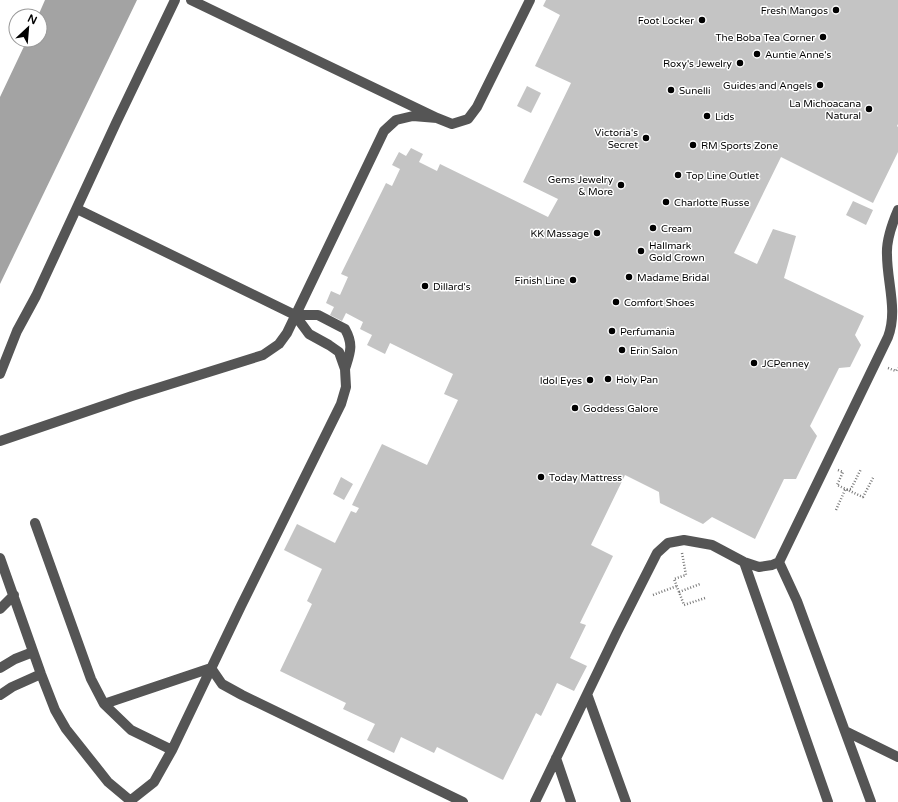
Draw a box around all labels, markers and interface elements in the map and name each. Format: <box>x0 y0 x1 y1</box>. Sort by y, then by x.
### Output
place label: Fresh Mangos <box>761 5 828 17</box>
marker: Fresh Mangos <box>831 5 841 15</box>
north arrow <box>8 8 48 48</box>
text: N <box>25 12 39 27</box>
place label: Foot Locker <box>638 15 694 27</box>
marker: Foot Locker <box>697 15 707 25</box>
place label: The Boba Tea Corner <box>716 32 815 44</box>
marker: The Boba Tea Corner <box>818 32 828 42</box>
marker: Auntie Anne's <box>752 49 762 59</box>
place label: Auntie Anne's <box>765 49 831 61</box>
place label: Roxy's Jewelry <box>663 58 733 70</box>
marker: Roxy's Jewelry <box>735 58 745 68</box>
place label: Guides and Angels <box>723 80 812 92</box>
marker: Guides and Angels <box>815 80 825 90</box>
marker: Sunelli <box>666 85 676 95</box>
place label: Sunelli <box>679 85 710 97</box>
place label: La Michoacana Natural <box>789 98 861 122</box>
marker: La Michoacana Natural <box>864 104 874 114</box>
marker: Lids <box>702 111 712 121</box>
place label: Lids <box>715 111 735 123</box>
place label: Victoria's Secret <box>595 127 638 151</box>
marker: Victoria's Secret <box>641 133 651 143</box>
marker: RM Sports Zone <box>688 140 698 150</box>
place label: RM Sports Zone <box>701 140 778 152</box>
marker: Top Line Outlet <box>673 170 683 180</box>
place label: Top Line Outlet <box>686 170 759 182</box>
place label: Gems Jewelry & More <box>548 174 614 198</box>
marker: Gems Jewelry & More <box>616 180 626 190</box>
marker: Charlotte Russe <box>661 197 671 207</box>
place label: Charlotte Russe <box>674 197 750 209</box>
marker: Cream <box>648 223 658 233</box>
place label: Cream <box>661 223 692 235</box>
place label: KK Massage <box>531 228 589 240</box>
marker: KK Massage <box>592 228 602 238</box>
place label: Hallmark Gold Crown <box>649 240 705 264</box>
marker: Hallmark Gold Crown <box>636 246 646 256</box>
marker: Madame Bridal <box>624 272 634 282</box>
place label: Madame Bridal <box>637 272 709 284</box>
place label: Finish Line <box>514 275 565 287</box>
marker: Finish Line <box>568 275 578 285</box>
marker: Dillard's <box>420 281 430 291</box>
place label: Dillard's <box>433 281 471 293</box>
marker: Comfort Shoes <box>611 297 621 307</box>
place label: Comfort Shoes <box>624 297 695 309</box>
marker: Perfumania <box>607 326 617 336</box>
place label: Perfumania <box>620 326 675 338</box>
marker: Erin Salon <box>617 345 627 355</box>
place label: Erin Salon <box>630 345 678 357</box>
marker: JCPenney <box>749 358 759 368</box>
place label: JCPenney <box>762 358 810 370</box>
marker: Holy Pan <box>603 374 613 384</box>
place label: Holy Pan <box>616 374 658 386</box>
place label: Idol Eyes <box>540 375 582 387</box>
marker: Idol Eyes <box>585 375 595 385</box>
marker: Goddess Galore <box>570 403 580 413</box>
place label: Goddess Galore <box>583 403 659 415</box>
marker: Today Mattress <box>536 472 546 482</box>
place label: Today Mattress <box>549 472 622 484</box>

